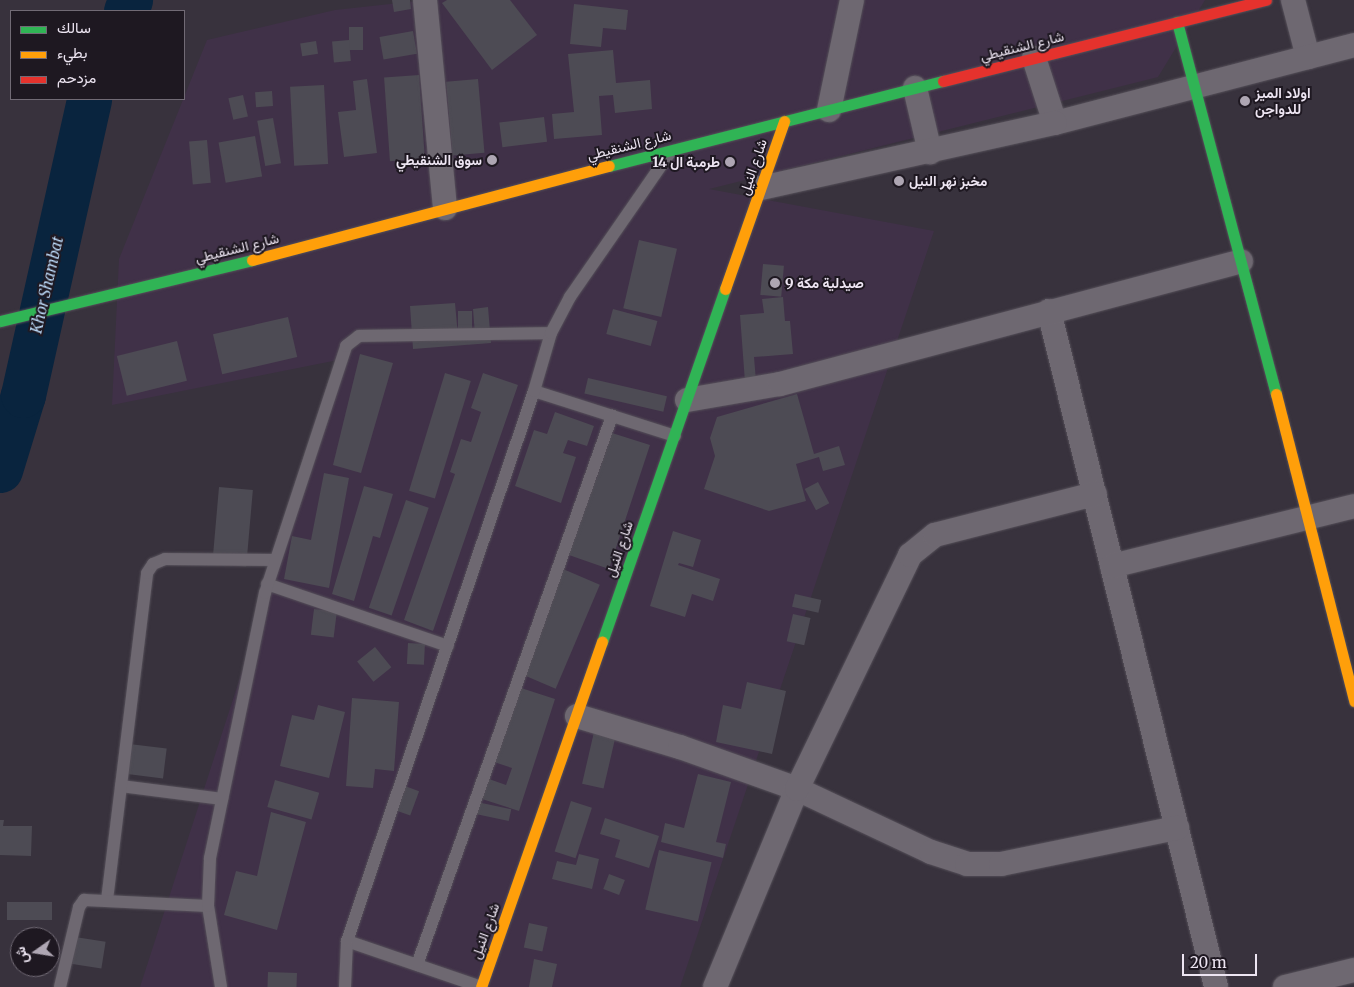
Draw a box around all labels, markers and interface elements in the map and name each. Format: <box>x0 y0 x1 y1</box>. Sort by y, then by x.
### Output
legend <box>10 10 185 100</box>
text: سالك <box>57 18 91 37</box>
street label: شارع الشنقيطي <box>978 27 1066 65</box>
text: بطيء <box>57 43 87 62</box>
text: مزدحم <box>57 68 96 87</box>
place label: اولاد الميز للدواجن <box>1255 85 1311 118</box>
marker: اولاد الميز للدواجن <box>1239 95 1251 107</box>
street label: شارع الشنقيطي <box>585 126 673 164</box>
street label: شارع النيل <box>736 137 770 197</box>
place label: سوق الشنقيطي <box>396 152 482 168</box>
marker: سوق الشنقيطي <box>486 154 498 166</box>
place label: طرمبة ال 14 <box>652 154 720 170</box>
marker: طرمبة ال 14 <box>724 156 736 168</box>
place label: مخبز نهر النيل <box>909 173 987 189</box>
marker: مخبز نهر النيل <box>893 175 905 187</box>
street label: شارع الشنقيطي <box>193 229 281 267</box>
water label: Khor Shambat <box>27 235 67 335</box>
place label: صيدلية مكة 9 <box>785 275 864 291</box>
marker: صيدلية مكة 9 <box>769 277 781 289</box>
street label: شارع النيل <box>602 519 636 579</box>
street label: شارع النيل <box>467 901 503 961</box>
north arrow <box>10 927 60 977</box>
scale bar <box>1184 944 1259 976</box>
text: ش <box>11 945 32 965</box>
text: 20 m <box>1190 953 1227 972</box>

